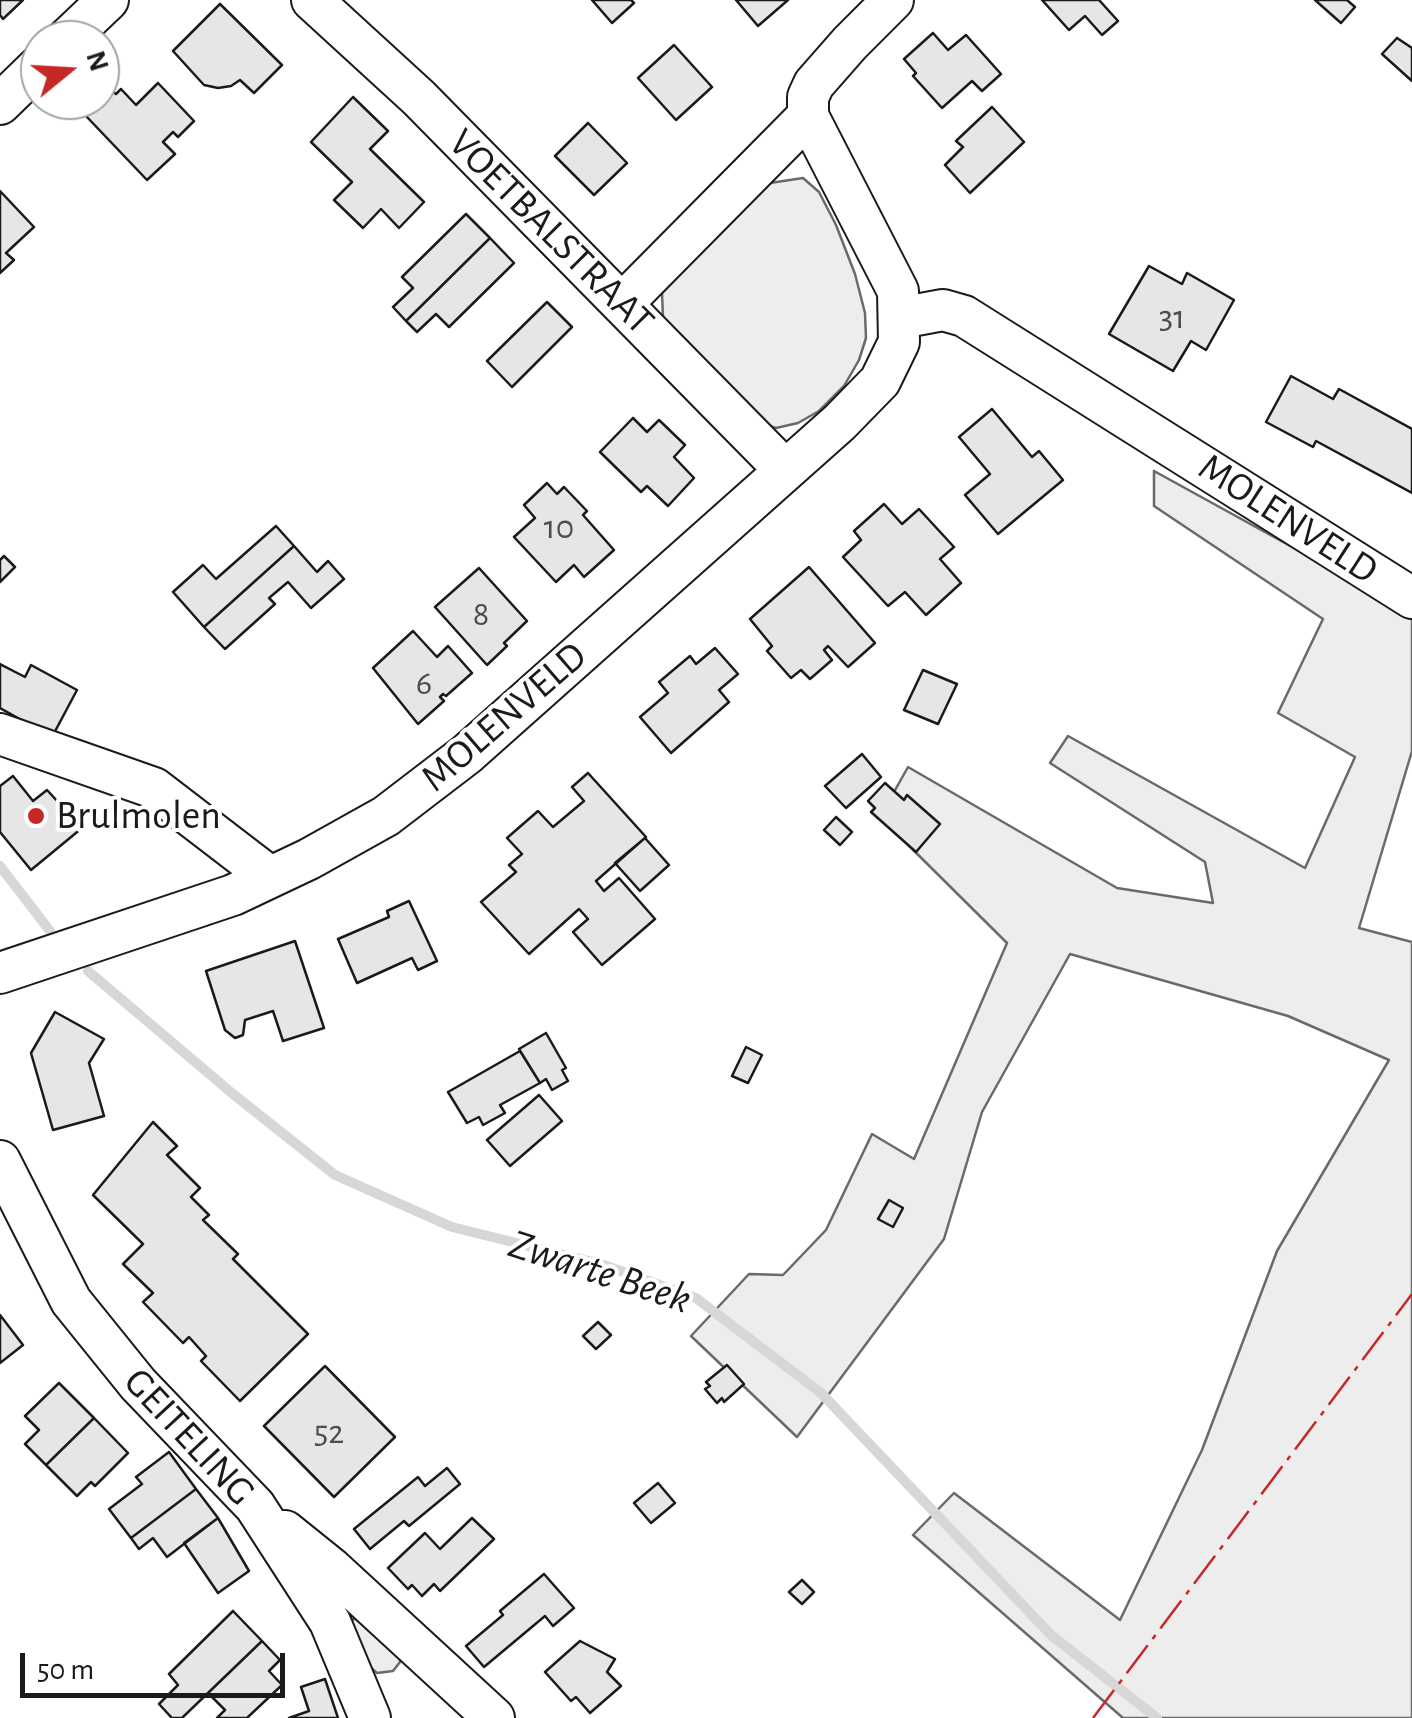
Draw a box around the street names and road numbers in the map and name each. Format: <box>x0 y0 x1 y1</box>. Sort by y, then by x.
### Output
street label: VOETBALSTRAAT <box>438 119 664 345</box>
street label: MOLENVELD <box>1189 443 1387 595</box>
street label: MOLENVELD <box>411 632 597 802</box>
street label: GEITELING <box>113 1358 265 1516</box>

